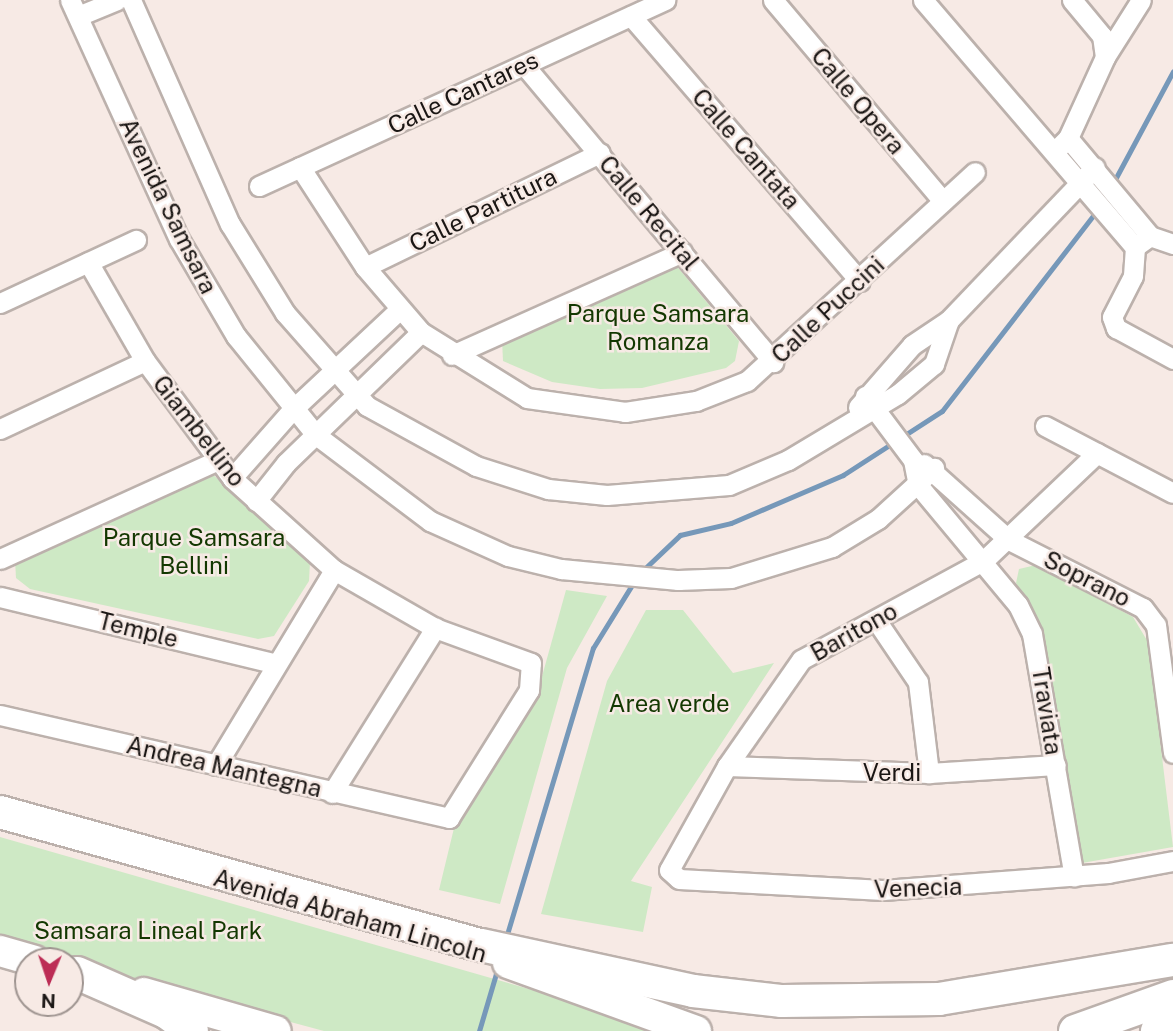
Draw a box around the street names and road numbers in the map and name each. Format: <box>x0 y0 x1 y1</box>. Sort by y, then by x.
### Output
street label: Calle Opera <box>805 42 911 160</box>
street label: Calle Cantares <box>383 46 543 140</box>
street label: Calle Cantata <box>686 83 806 215</box>
street label: Avenida Samsara <box>113 113 223 299</box>
street label: Calle Recital <box>593 150 705 276</box>
street label: Calle Partitura <box>404 162 562 258</box>
street label: Calle Puccini <box>766 251 890 369</box>
street label: Giambellino <box>147 370 251 492</box>
street label: Soprano <box>1039 545 1135 613</box>
street label: Baritono <box>806 596 902 668</box>
street label: Temple <box>95 606 181 654</box>
street label: Traviata <box>1026 665 1068 757</box>
street label: Andrea Mantegna <box>124 731 324 803</box>
street label: Verdi <box>863 759 921 787</box>
street label: Avenida Abraham Lincoln <box>210 863 490 969</box>
street label: Venecia <box>873 872 963 904</box>

